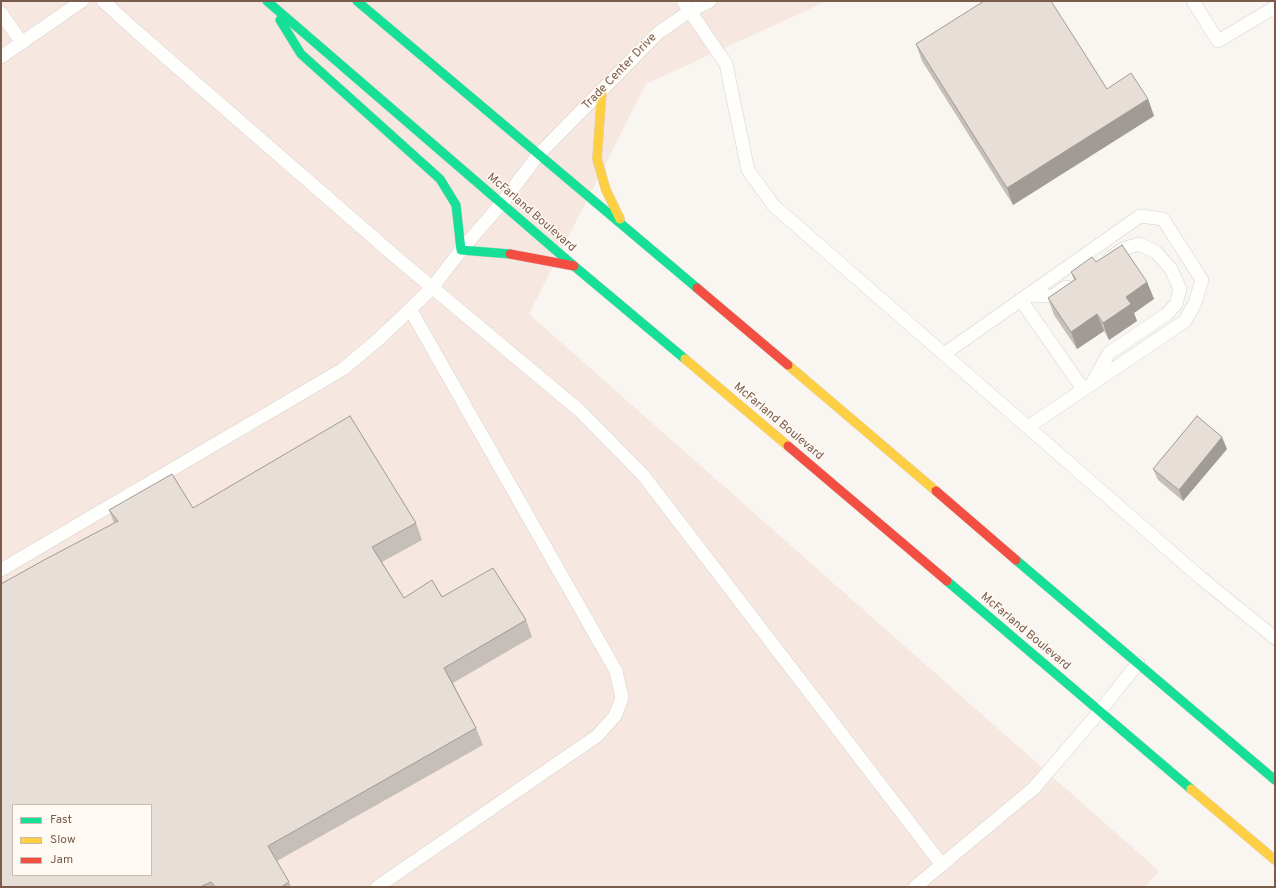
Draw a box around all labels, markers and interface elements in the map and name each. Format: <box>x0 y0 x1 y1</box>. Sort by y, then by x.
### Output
street label: Trade Center Drive <box>580 31 660 113</box>
street label: McFarland Boulevard <box>484 171 578 255</box>
street label: McFarland Boulevard <box>730 380 826 464</box>
street label: McFarland Boulevard <box>977 590 1073 674</box>
legend <box>12 804 152 876</box>
text: Fast <box>50 812 72 828</box>
text: Slow <box>50 832 76 848</box>
text: Jam <box>50 852 73 868</box>

